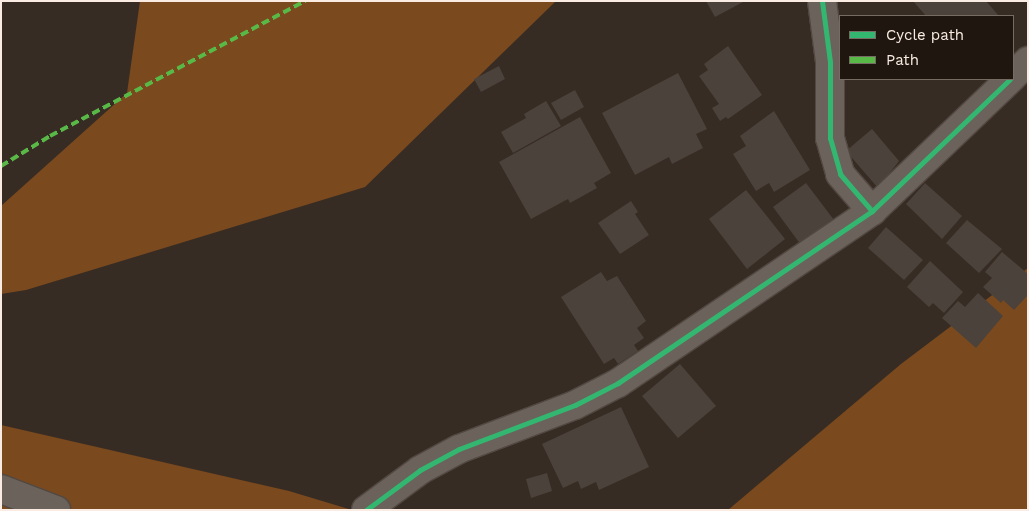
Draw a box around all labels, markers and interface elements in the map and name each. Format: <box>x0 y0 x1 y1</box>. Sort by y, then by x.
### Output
legend <box>839 15 1014 80</box>
text: Cycle path <box>886 26 964 44</box>
text: Path <box>886 51 919 69</box>

